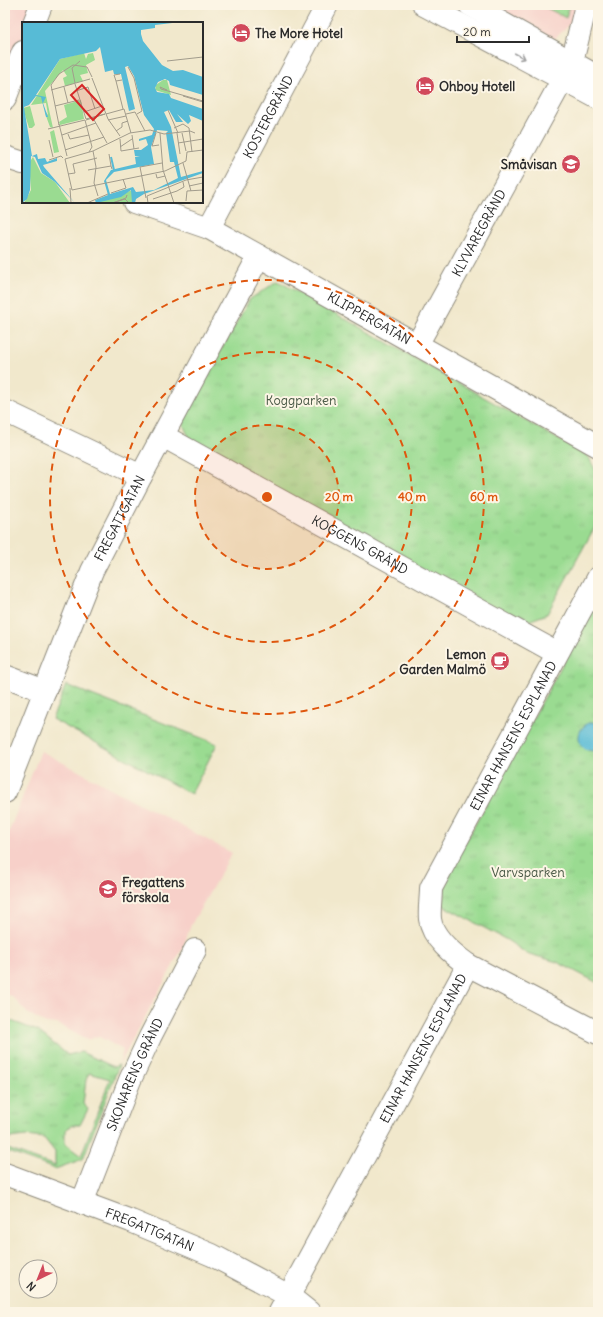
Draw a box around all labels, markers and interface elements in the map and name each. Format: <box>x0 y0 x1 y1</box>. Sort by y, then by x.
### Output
scale bar <box>457 18 529 44</box>
inset map <box>22 22 203 203</box>
hotel icon: The More Hotel <box>230 22 252 44</box>
text: 20 m <box>463 24 491 39</box>
place label: The More Hotel <box>255 25 343 42</box>
one-way arrow <box>514 53 526 60</box>
street label: KOSTERGRÄND <box>239 72 297 161</box>
hotel icon: Ohboy Hotell <box>414 75 436 97</box>
place label: Ohboy Hotell <box>439 78 515 95</box>
school or university icon: Småvisan <box>560 153 582 175</box>
place label: Småvisan <box>501 156 557 173</box>
street label: KLYVAREGRÄND <box>448 186 510 280</box>
street label: KLIPPERGATAN <box>324 288 414 348</box>
park label: Koggparken <box>266 392 337 409</box>
street label: FREGATTGATAN <box>91 473 149 564</box>
text: 20 m <box>325 489 353 504</box>
text: 40 m <box>398 489 427 504</box>
text: 60 m <box>470 489 499 504</box>
centre of rings <box>260 490 274 504</box>
street label: KOGGENS GRÄND <box>309 512 411 578</box>
place label: Lemon Garden Malmö <box>399 646 486 678</box>
cafe icon: Lemon Garden Malmö <box>489 650 511 672</box>
street label: EINAR HANSENS ESPLANAD <box>466 658 561 814</box>
park label: Varvsparken <box>491 864 565 881</box>
place label: Fregattens förskola <box>122 874 185 906</box>
school or university icon: Fregattens förskola <box>97 878 119 900</box>
street label: EINAR HANSENS ESPLANAD <box>376 971 471 1126</box>
street label: SKONARENS GRÄND <box>103 1015 167 1134</box>
street label: FREGATTGATAN <box>103 1204 196 1255</box>
north arrow <box>18 1259 58 1299</box>
text: N <box>24 1279 39 1294</box>

